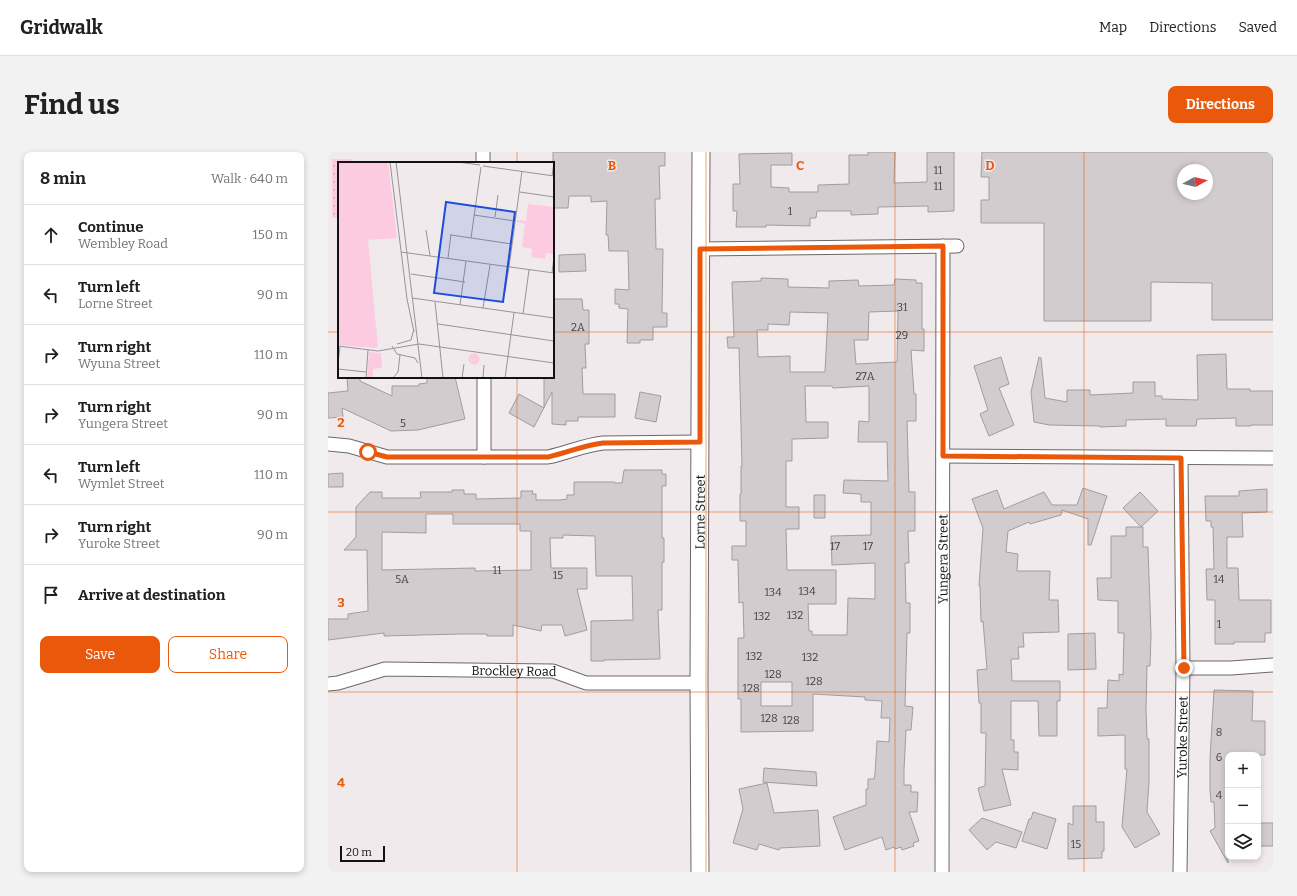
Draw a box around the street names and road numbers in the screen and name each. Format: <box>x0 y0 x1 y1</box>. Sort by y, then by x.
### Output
street label: Lorne Street <box>693 474 708 549</box>
street label: Yungera Street <box>935 514 951 604</box>
street label: Brockley Road <box>471 663 557 679</box>
street label: Yuroke Street <box>1174 696 1191 778</box>

